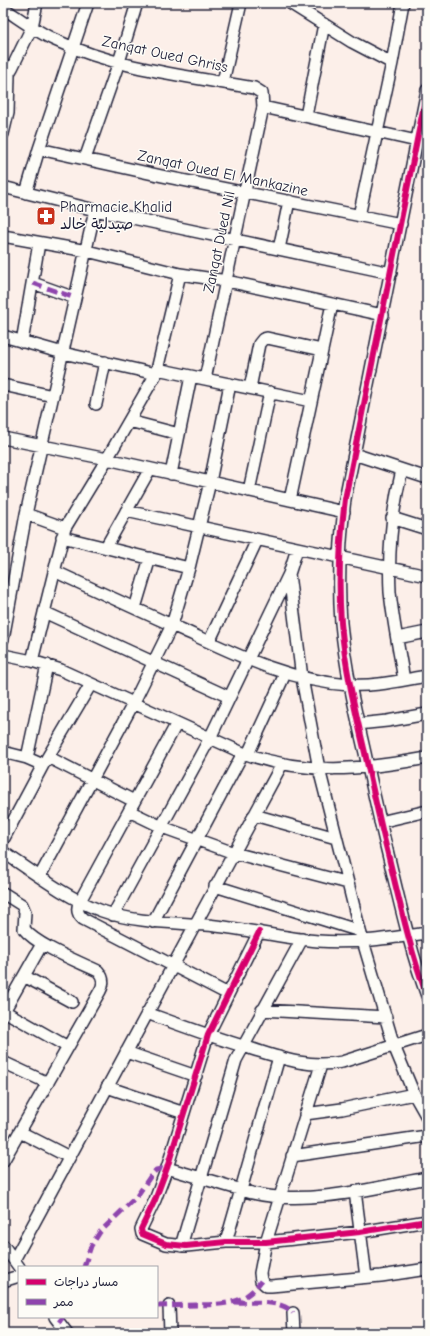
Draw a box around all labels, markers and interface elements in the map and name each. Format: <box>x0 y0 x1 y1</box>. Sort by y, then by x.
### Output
street label: Zanqat Oued Ghriss <box>101 32 229 76</box>
street label: Zanqat Oued El Mankazine <box>136 146 310 200</box>
street label: Zanqat Dued Nil <box>199 189 239 295</box>
place label: Pharmacie Khalid صيدلية خالد <box>60 198 172 233</box>
pharmacy icon: Pharmacie Khalid صيدلية خالد <box>35 205 57 227</box>
legend <box>18 1266 158 1318</box>
text: مسار دراجات <box>54 1275 118 1290</box>
text: ممر <box>53 1295 73 1309</box>

